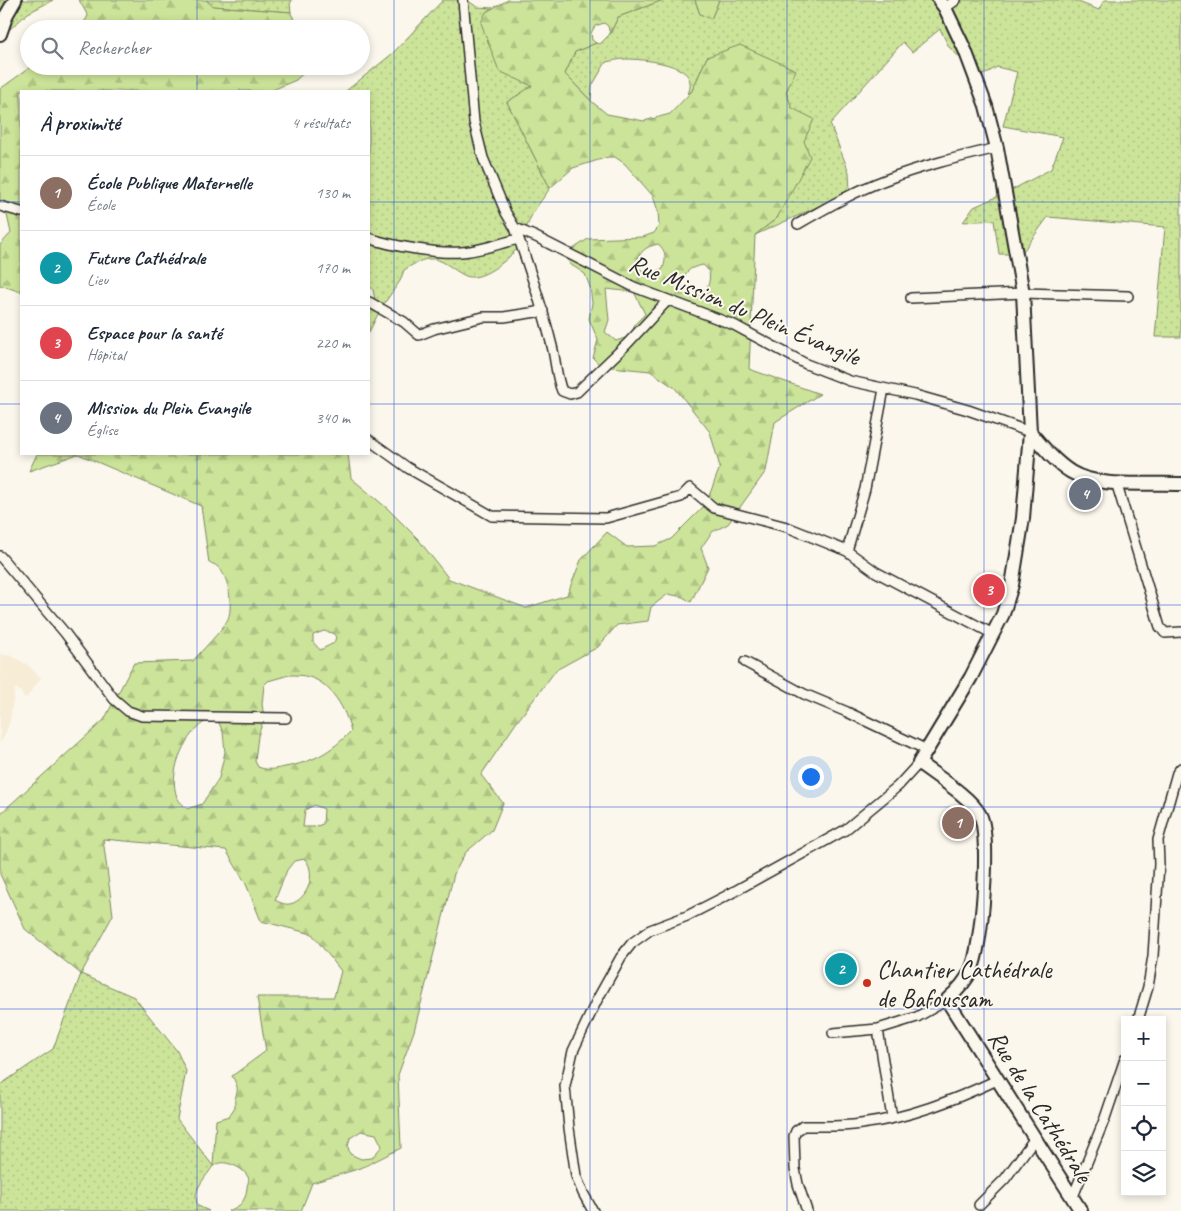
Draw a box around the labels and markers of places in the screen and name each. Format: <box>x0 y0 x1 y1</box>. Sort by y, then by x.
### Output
pin: 4 <box>1069 475 1101 513</box>
pin: 3 <box>973 571 1005 609</box>
pin: 1 <box>942 804 974 842</box>
pin: 2 <box>825 950 857 988</box>
place label: Chantier Cathédrale de Bafoussam <box>877 954 1053 1015</box>
marker: Chantier Cathédrale de Bafoussam <box>861 977 873 989</box>

